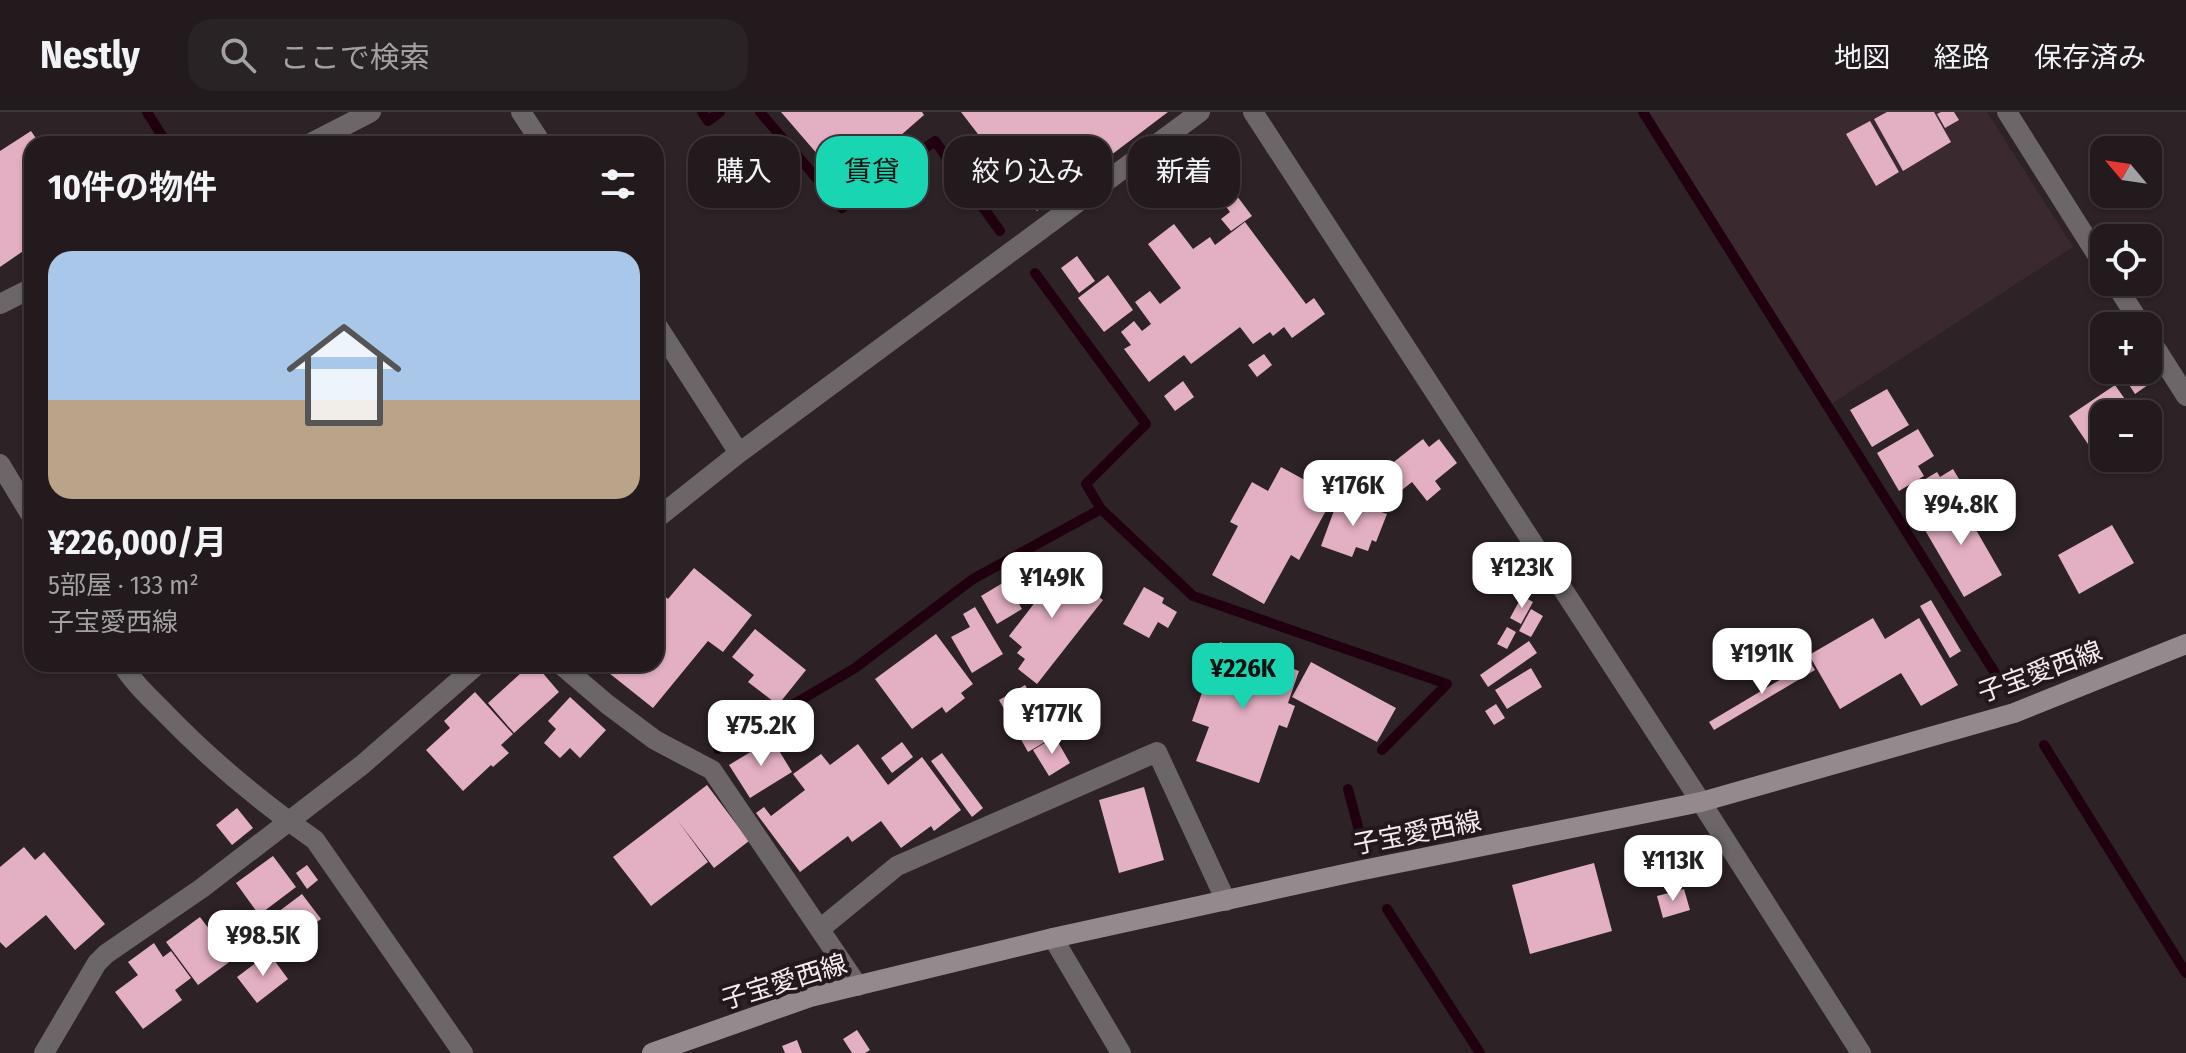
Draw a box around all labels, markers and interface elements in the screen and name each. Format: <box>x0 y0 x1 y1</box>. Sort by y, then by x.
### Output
search box <box>188 19 748 91</box>
text: Nestly <box>40 32 140 78</box>
icon: search <box>216 33 260 77</box>
text: ここで検索 <box>280 40 430 76</box>
text: 地図 <box>1834 41 1890 74</box>
text: 経路 <box>1934 41 1990 74</box>
text: 保存済み <box>2034 41 2146 74</box>
chip: 購入 <box>688 136 800 208</box>
chip: 賃貸 <box>816 136 928 208</box>
chip: 絞り込み <box>944 136 1112 208</box>
chip: 新着 <box>1128 136 1240 208</box>
north arrow <box>2090 136 2162 208</box>
map controls <box>2090 136 2162 472</box>
icon: filters <box>596 162 640 206</box>
text: 10件の物件 <box>48 167 217 208</box>
button: locate <box>2090 224 2162 296</box>
icon: home <box>272 303 416 447</box>
button: + <box>2090 312 2162 384</box>
button: − <box>2090 400 2162 472</box>
pin: ¥176K <box>1297 460 1409 528</box>
text: ¥176K <box>1322 470 1384 501</box>
pin: ¥94.8K <box>1896 479 2026 547</box>
text: ¥94.8K <box>1924 489 1998 520</box>
text: ¥226,000/月 <box>48 522 227 563</box>
pin: ¥123K <box>1466 542 1578 610</box>
pin: ¥149K <box>996 552 1108 620</box>
text: ¥123K <box>1490 552 1554 583</box>
text: ¥149K <box>1019 562 1085 593</box>
text: 5部屋 · 133 m² <box>48 570 199 601</box>
text: 子宝愛西線 <box>48 607 178 638</box>
pin: ¥191K <box>1706 628 1818 696</box>
street label: 子宝愛西線 <box>1974 635 2106 709</box>
text: ¥191K <box>1731 638 1793 669</box>
pin: ¥226K <box>1187 643 1299 711</box>
text: ¥226K <box>1210 653 1276 684</box>
pin: ¥177K <box>996 688 1108 756</box>
text: ¥177K <box>1021 698 1083 729</box>
pin: ¥75.2K <box>696 700 826 768</box>
text: ¥75.2K <box>726 710 796 741</box>
street label: 子宝愛西線 <box>1350 805 1484 861</box>
pin: ¥113K <box>1617 835 1729 903</box>
text: ¥113K <box>1642 845 1704 876</box>
pin: ¥98.5K <box>198 910 328 978</box>
text: ¥98.5K <box>226 920 300 951</box>
street label: 子宝愛西線 <box>717 948 851 1016</box>

